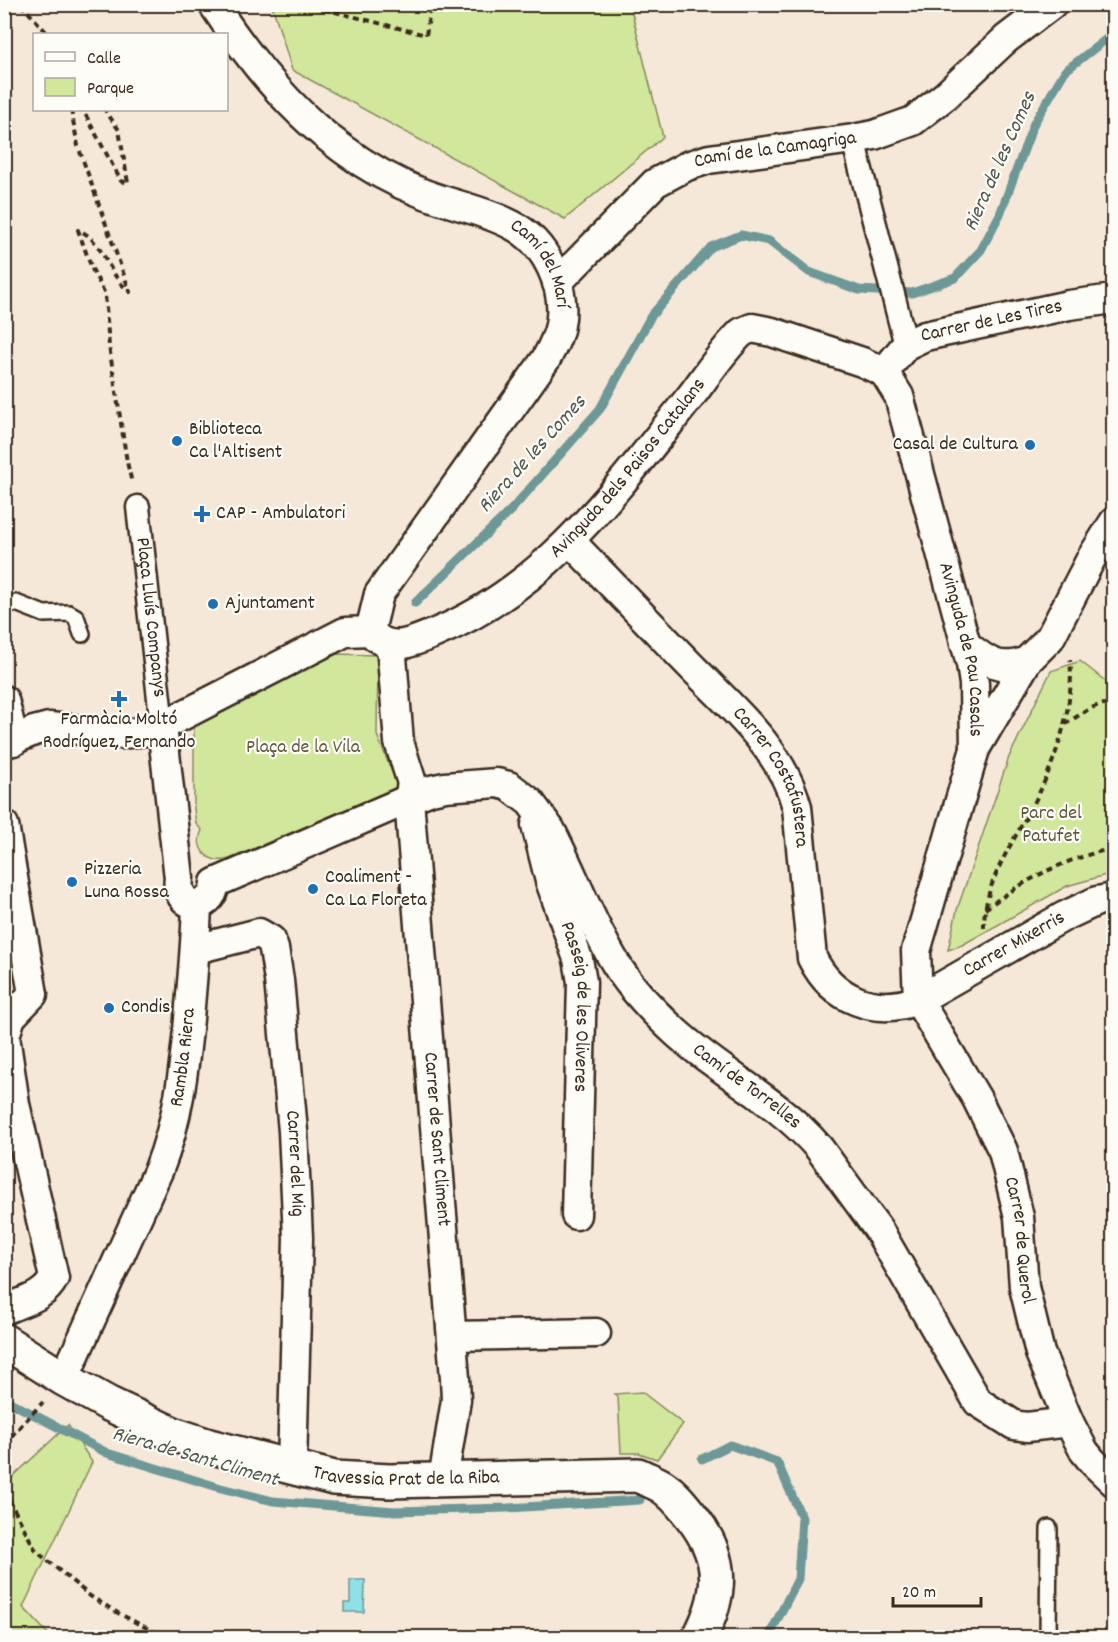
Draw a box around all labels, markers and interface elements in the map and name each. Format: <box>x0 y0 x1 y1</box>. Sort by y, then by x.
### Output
legend <box>33 33 228 111</box>
text: Calle <box>87 47 121 72</box>
text: Parque <box>87 77 134 102</box>
water label: Riera de les Comes <box>957 86 1046 237</box>
street label: Camí de la Camagriga <box>690 125 858 177</box>
street label: Camí del Marí <box>504 212 575 310</box>
street label: Carrer de Les Tires <box>918 293 1065 351</box>
street label: Avinguda dels Països Catalans <box>544 373 713 566</box>
water label: Riera de les Comes <box>472 388 595 521</box>
place label: Biblioteca Ca l'Altisent <box>189 416 282 467</box>
place label: Casal de Cultura <box>893 431 1019 459</box>
marker: Biblioteca Ca l'Altisent <box>170 434 184 448</box>
marker: Casal de Cultura <box>1023 438 1037 452</box>
place label: CAP - Ambulatori <box>216 500 346 528</box>
marker: CAP - Ambulatori <box>193 505 211 523</box>
street label: Plaça Lluís Companys <box>127 536 173 699</box>
street label: Avinguda de Pau Casals <box>930 559 989 737</box>
place label: Ajuntament <box>225 590 315 618</box>
marker: Ajuntament <box>206 597 220 611</box>
marker: Farmàcia Moltó Rodríguez, Fernando <box>112 692 126 706</box>
street label: Carrer Costafustera <box>725 701 815 849</box>
place label: Farmàcia Moltó Rodríguez, Fernando <box>43 706 195 757</box>
park label: Plaça de la Vila <box>246 734 361 762</box>
park label: Parc del Patufet <box>1020 800 1082 851</box>
place label: Pizzeria Luna Rossa <box>84 856 169 907</box>
place label: Coaliment - Ca La Floreta <box>325 864 427 915</box>
marker: Pizzeria Luna Rossa <box>65 875 79 889</box>
marker: Coaliment - Ca La Floreta <box>306 882 320 896</box>
street label: Carrer Mixerris <box>958 905 1070 985</box>
street label: Passeig de les Oliveres <box>552 918 596 1093</box>
place label: Condis <box>121 994 170 1022</box>
marker: Condis <box>102 1001 116 1015</box>
street label: Rambla Riera <box>163 1007 204 1109</box>
street label: Camí de Torrelles <box>686 1037 807 1137</box>
street label: Carrer de Sant Climent <box>415 1051 457 1228</box>
street label: Carrer del Mig <box>277 1109 311 1217</box>
street label: Carrer de Querol <box>996 1174 1042 1307</box>
water label: Riera de Sant Climent <box>109 1420 284 1497</box>
street label: Travessia Prat de la Riba <box>309 1459 500 1495</box>
scale bar <box>893 1570 982 1608</box>
text: 20 m <box>902 1581 936 1606</box>

